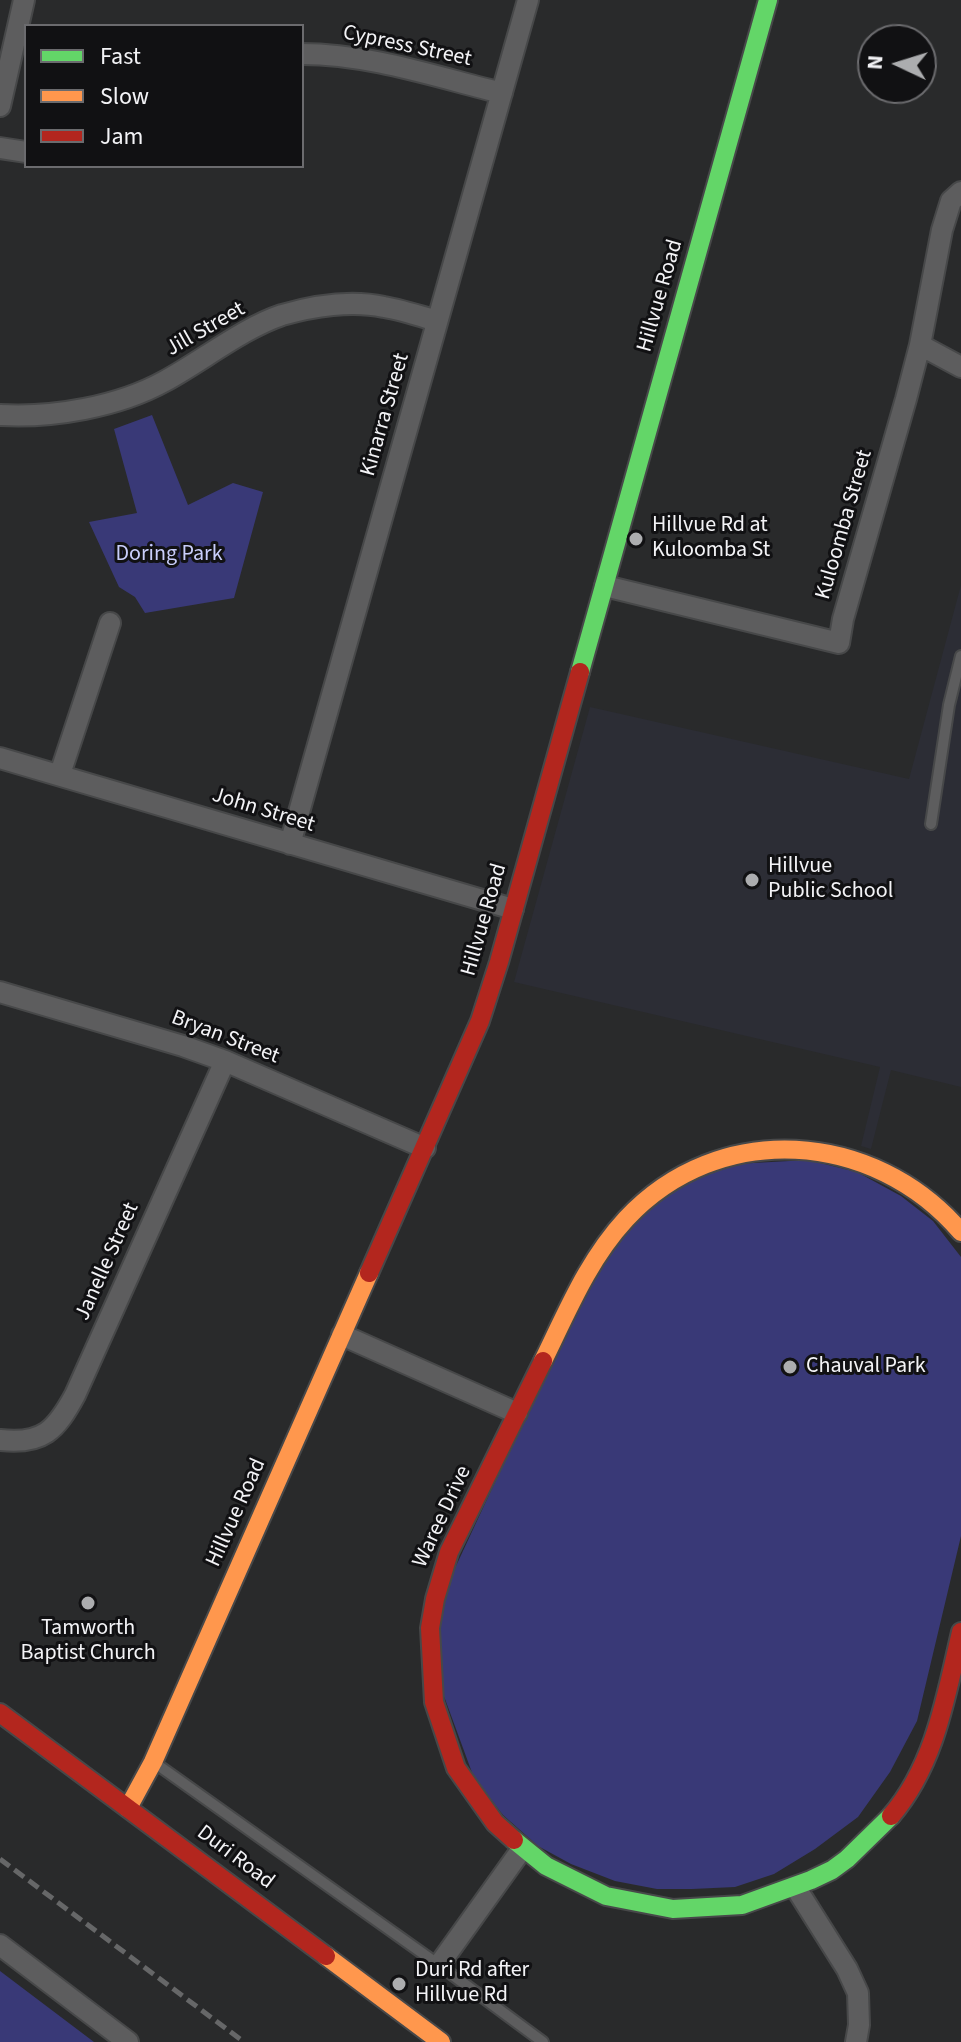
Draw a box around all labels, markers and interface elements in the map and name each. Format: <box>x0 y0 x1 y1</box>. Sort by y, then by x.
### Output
street label: Cypress Street <box>340 20 474 74</box>
legend <box>24 24 304 168</box>
north arrow <box>857 24 937 104</box>
text: Fast <box>100 39 141 74</box>
text: N <box>859 54 892 71</box>
text: Slow <box>100 79 149 114</box>
text: Jam <box>100 119 144 154</box>
street label: Hillvue Road <box>632 237 690 355</box>
street label: Jill Street <box>162 297 250 363</box>
street label: Kinarra Street <box>356 351 416 479</box>
street label: Kuloomba Street <box>811 447 879 603</box>
place label: Hillvue Rd at Kuloomba St <box>652 513 770 564</box>
marker: Hillvue Rd at Kuloomba St <box>627 530 645 548</box>
park label: Doring Park <box>115 542 223 568</box>
street label: John Street <box>208 783 318 839</box>
place label: Hillvue Public School <box>768 854 893 906</box>
street label: Hillvue Road <box>456 861 514 979</box>
marker: Hillvue Public School <box>743 871 761 889</box>
street label: Bryan Street <box>167 1005 283 1071</box>
street label: Janelle Street <box>70 1199 146 1325</box>
place label: Chauval Park <box>806 1354 926 1380</box>
marker: Chauval Park <box>781 1358 799 1376</box>
street label: Hillvue Road <box>201 1455 273 1571</box>
street label: Waree Drive <box>408 1462 478 1572</box>
marker: Tamworth Baptist Church <box>79 1594 97 1612</box>
place label: Tamworth Baptist Church <box>20 1616 156 1668</box>
street label: Duri Road <box>191 1820 279 1896</box>
place label: Duri Rd after Hillvue Rd <box>415 1958 529 2010</box>
marker: Duri Rd after Hillvue Rd <box>390 1975 408 1993</box>

